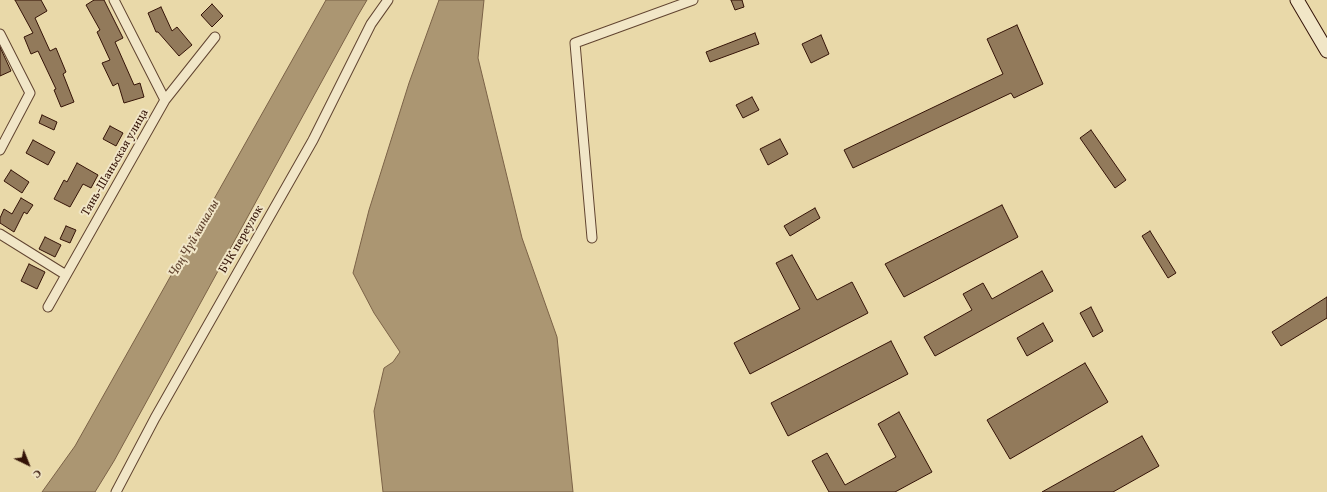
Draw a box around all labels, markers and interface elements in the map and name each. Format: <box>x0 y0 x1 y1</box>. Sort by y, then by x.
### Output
street label: Тянь-Шаньская улица <box>79 107 153 219</box>
water label: Чоң Чүй каналы <box>167 197 223 281</box>
street label: БЧК переулок <box>217 203 267 277</box>
north arrow <box>8 444 48 484</box>
text: С <box>29 465 44 481</box>

